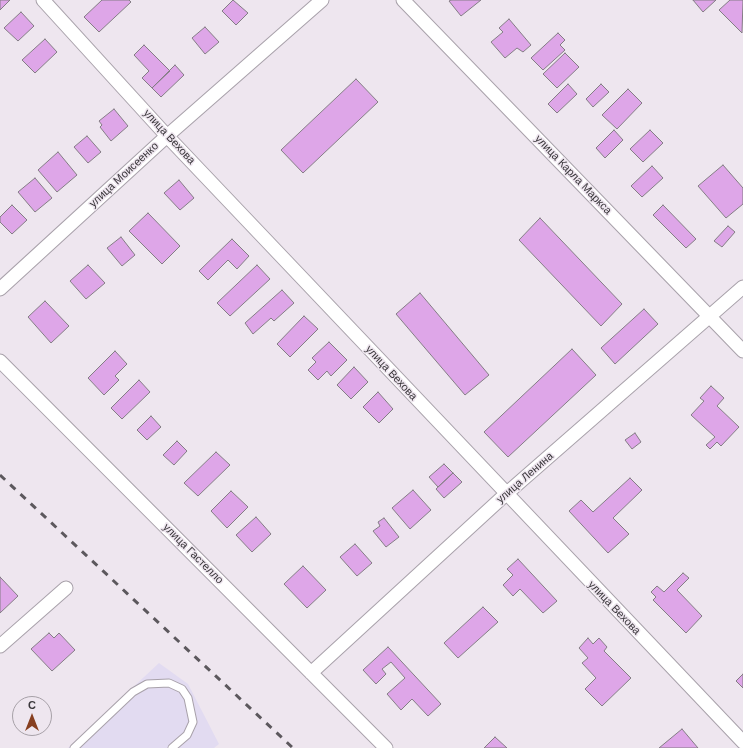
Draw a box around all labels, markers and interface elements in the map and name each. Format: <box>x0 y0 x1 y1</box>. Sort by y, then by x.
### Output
street label: улица Вехова <box>140 107 198 167</box>
street label: улица Карла Маркса <box>532 133 614 217</box>
street label: улица Моисеенко <box>87 140 161 210</box>
street label: улица Вехова <box>362 343 420 403</box>
street label: улица Ленина <box>494 450 556 506</box>
street label: улица Гастелло <box>160 521 226 587</box>
street label: улица Вехова <box>585 578 643 638</box>
north arrow <box>12 696 52 736</box>
text: С <box>28 699 36 711</box>

